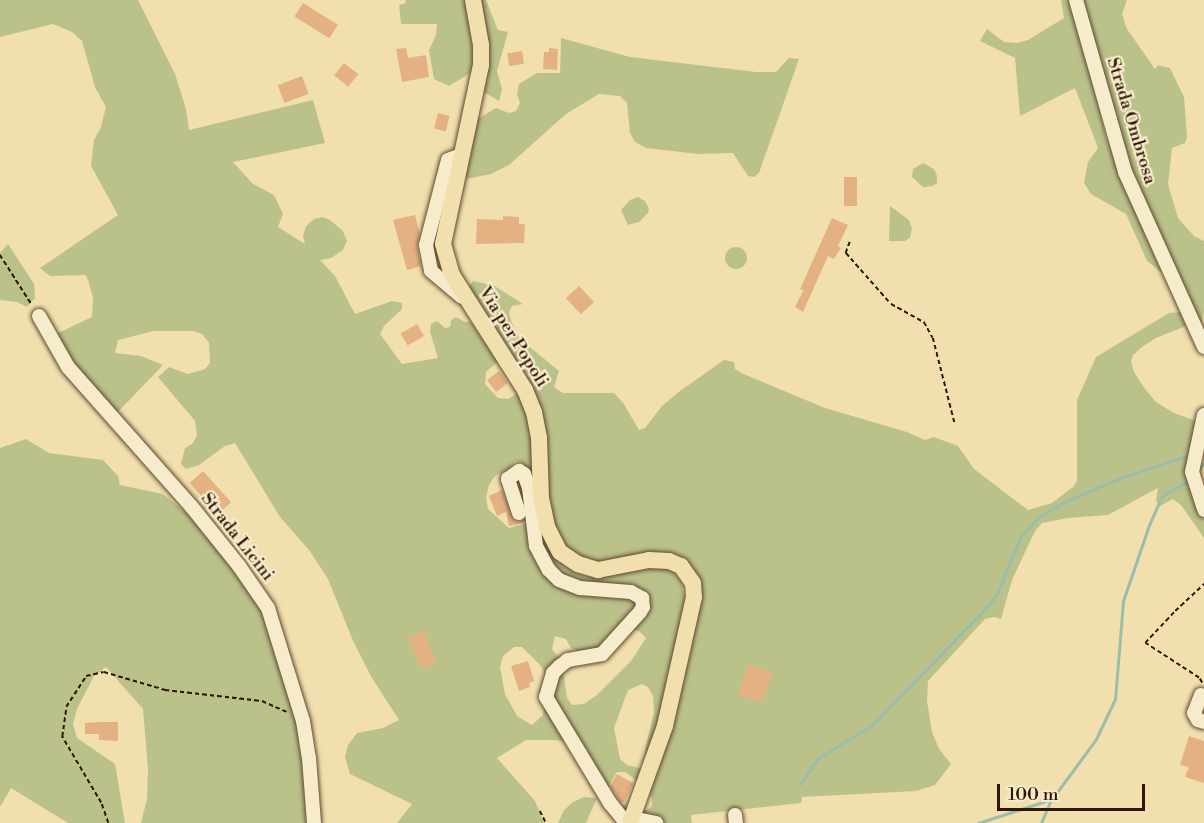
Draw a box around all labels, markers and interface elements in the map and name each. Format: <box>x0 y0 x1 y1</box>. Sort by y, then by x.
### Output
street label: Strada Ombrosa <box>1101 55 1161 187</box>
street label: Via per Popoli <box>473 283 553 391</box>
street label: Strada Licini <box>196 489 278 585</box>
scale bar <box>1000 772 1148 810</box>
text: 100 m <box>1008 783 1059 806</box>

